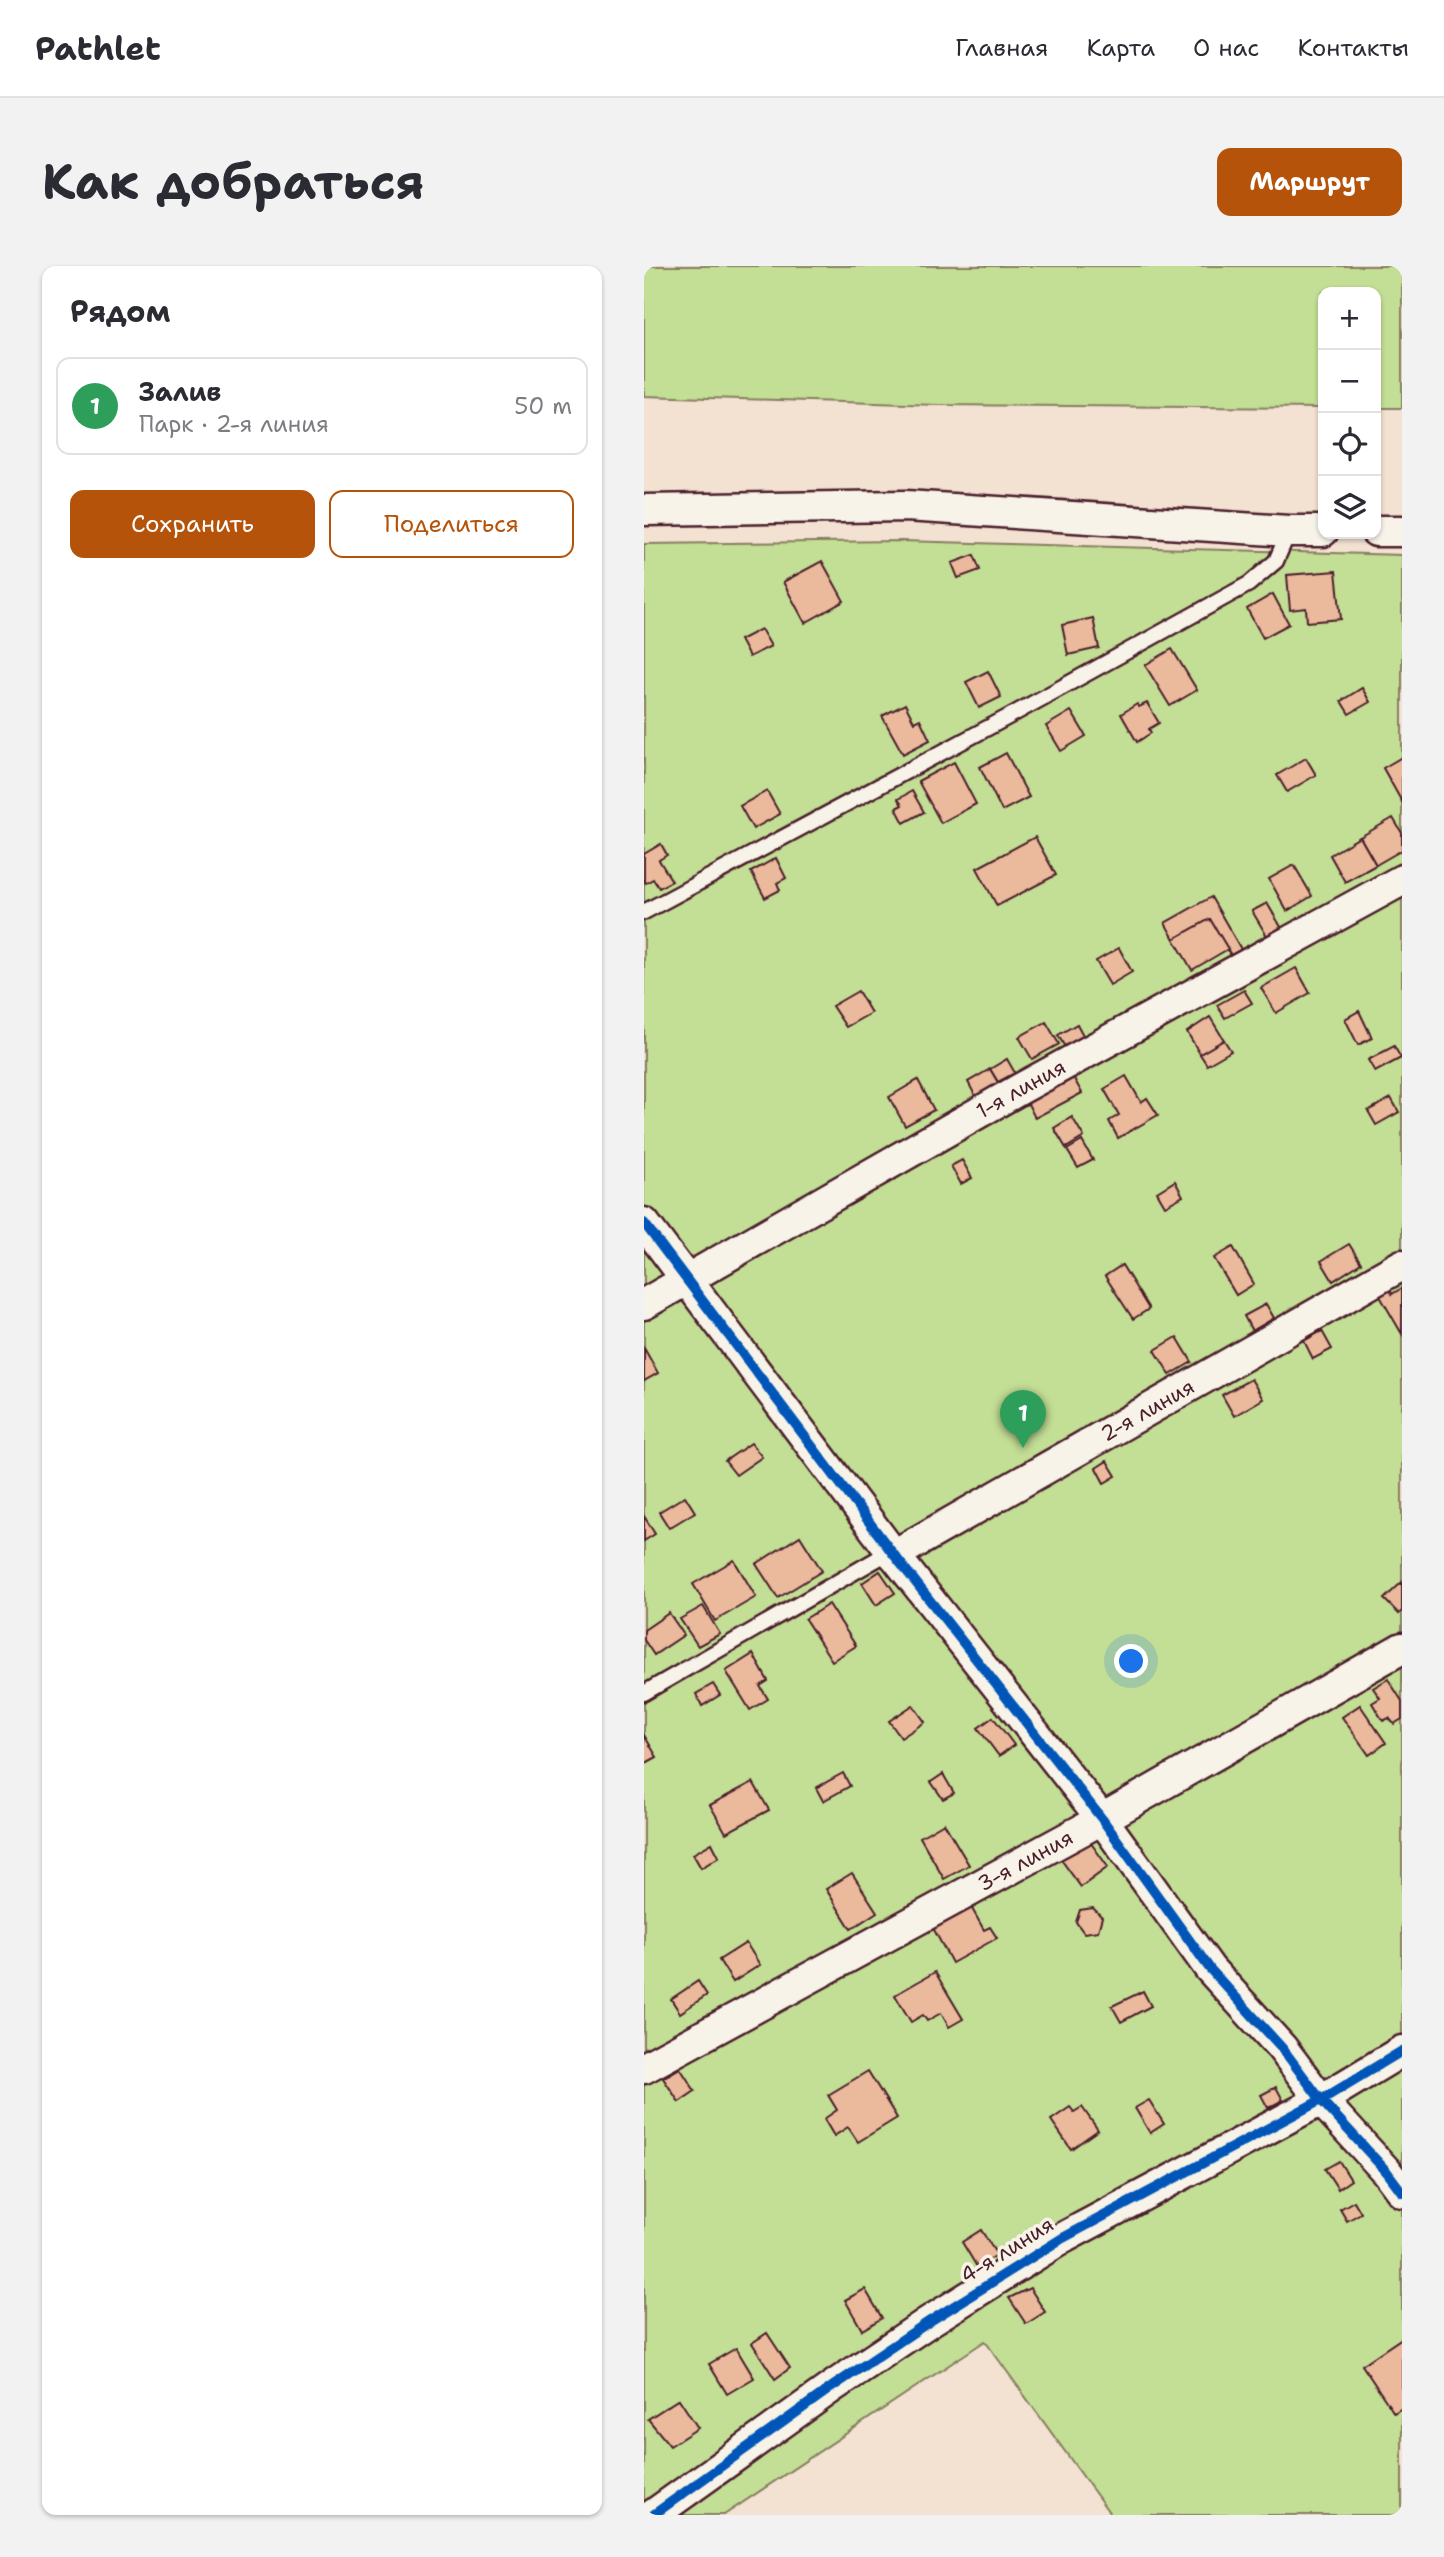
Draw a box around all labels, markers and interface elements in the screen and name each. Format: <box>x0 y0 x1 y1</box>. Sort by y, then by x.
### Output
text: Pathlet <box>35 26 161 71</box>
text: Главная <box>955 32 1048 64</box>
text: Карта <box>1086 32 1155 64</box>
text: О нас <box>1193 32 1259 64</box>
text: Контакты <box>1297 32 1409 64</box>
button: Маршрут <box>1217 148 1402 216</box>
text: Как добраться <box>42 149 424 215</box>
map controls <box>1318 287 1381 539</box>
button: + <box>1318 287 1381 350</box>
text: Рядом <box>70 291 170 332</box>
button: − <box>1318 350 1381 413</box>
text: Залив <box>139 374 221 409</box>
text: 1 <box>90 391 100 421</box>
text: 50 m <box>514 391 572 421</box>
text: Парк · 2-я линия <box>139 409 329 439</box>
button: locate <box>1318 413 1381 476</box>
button: layers <box>1318 476 1381 539</box>
button: Сохранить <box>70 490 315 558</box>
button: Поделиться <box>329 490 574 558</box>
street label: 1-я линия <box>971 1053 1071 1125</box>
street label: 2-я линия <box>1096 1372 1199 1448</box>
pin: 1 <box>1000 1390 1046 1448</box>
your location <box>1114 1644 1148 1678</box>
street label: 3-я линия <box>973 1823 1078 1898</box>
street label: 4-я линия <box>955 2210 1059 2290</box>

